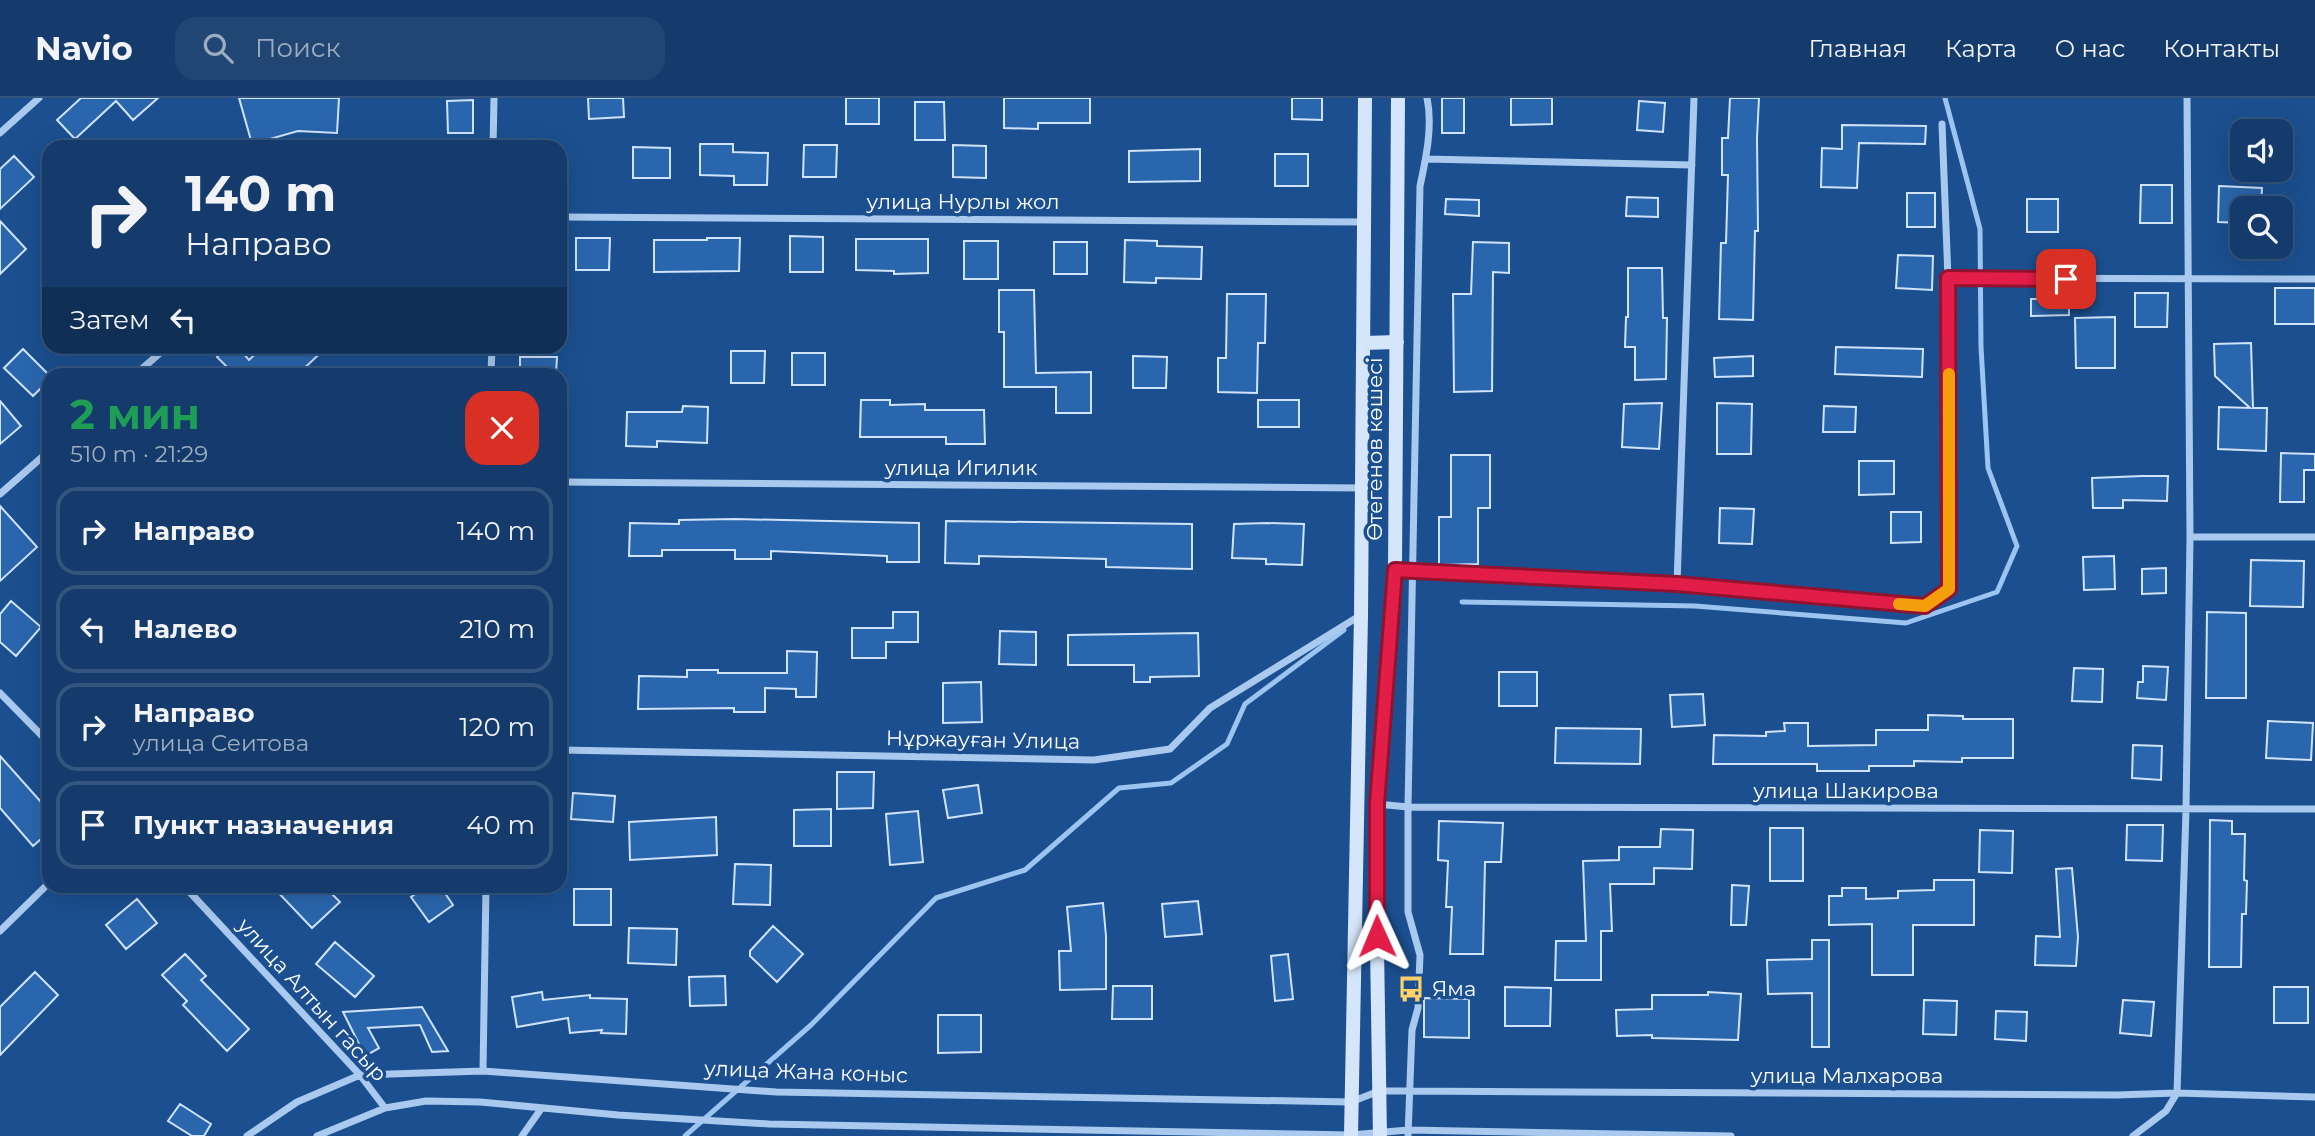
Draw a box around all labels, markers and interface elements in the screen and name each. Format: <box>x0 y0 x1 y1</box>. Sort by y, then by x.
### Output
search box <box>175 17 665 80</box>
text: Navio <box>35 28 133 68</box>
icon: search <box>199 29 237 67</box>
text: Поиск <box>255 32 341 64</box>
text: Главная <box>1809 34 1907 63</box>
text: Карта <box>1945 34 2017 63</box>
text: О нас <box>2055 34 2125 63</box>
text: Контакты <box>2163 34 2280 63</box>
map controls <box>2230 119 2293 259</box>
button: sound <box>2230 119 2293 182</box>
text: 140 m <box>185 164 337 223</box>
icon: right <box>70 168 161 259</box>
street label: улица Нурлы жол <box>865 189 1060 214</box>
button: search <box>2230 196 2293 259</box>
text: Направо <box>185 224 332 263</box>
pin <box>2036 249 2096 309</box>
icon: arrive <box>2047 260 2085 298</box>
icon: left <box>164 301 202 339</box>
text: Затем <box>70 304 150 336</box>
street label: Өтегенов көшесі <box>1362 357 1387 541</box>
text: 2 мин <box>70 388 200 440</box>
button: close <box>465 391 539 465</box>
text: 510 m · 21:29 <box>70 440 208 468</box>
street label: улица Игилик <box>884 455 1037 480</box>
icon: right <box>74 512 112 550</box>
text: Направо <box>133 515 254 547</box>
text: 140 m <box>457 515 535 547</box>
icon: left <box>74 610 112 648</box>
text: Налево <box>133 613 237 645</box>
text: 210 m <box>459 613 535 645</box>
text: Направо <box>133 697 254 729</box>
icon: right <box>74 708 112 746</box>
text: 120 m <box>459 711 535 743</box>
street label: Нұржауған Улица <box>886 725 1080 754</box>
text: улица Сеитова <box>133 729 309 757</box>
street label: улица Шакирова <box>1752 778 1939 803</box>
icon: arrive <box>74 806 112 844</box>
text: Пункт назначения <box>133 809 394 841</box>
text: 40 m <box>466 809 535 841</box>
position arrow <box>1340 899 1414 973</box>
street label: улица Алтын гасыр <box>232 912 392 1086</box>
bus stop icon: Яма <box>1396 974 1426 1004</box>
place label: Яма <box>1432 976 1476 1001</box>
street label: улица Жана коныс <box>703 1055 908 1088</box>
street label: улица Малхарова <box>1750 1063 1943 1088</box>

